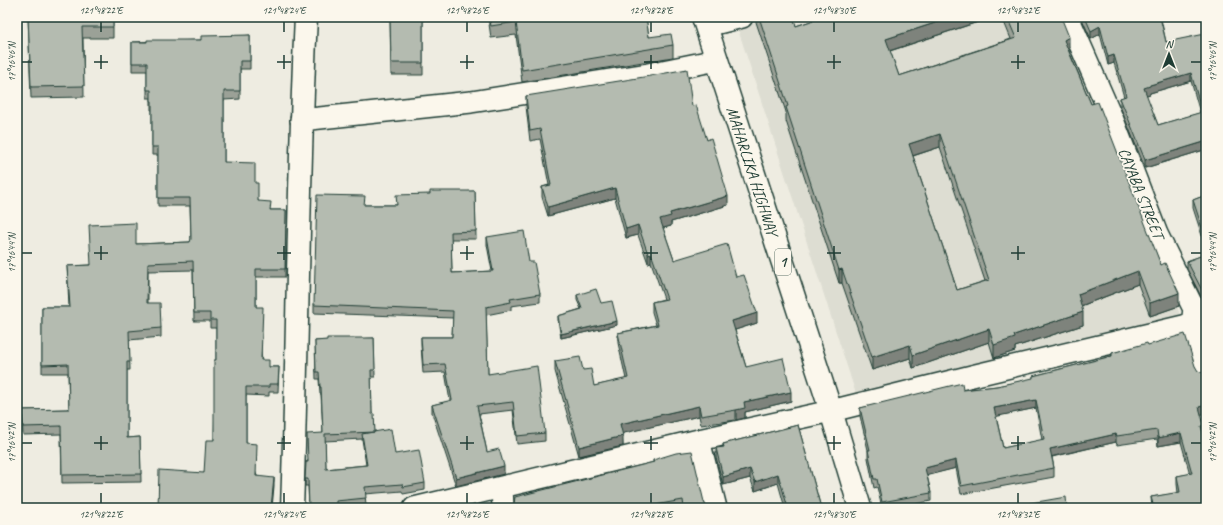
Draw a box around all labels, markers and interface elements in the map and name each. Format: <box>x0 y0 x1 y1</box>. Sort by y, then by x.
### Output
text: 121°48'22"E <box>79 4 124 17</box>
text: 121°48'24"E <box>262 4 307 17</box>
text: 121°48'26"E <box>445 4 490 17</box>
text: 121°48'28"E <box>629 4 674 17</box>
text: 121°48'30"E <box>812 4 857 17</box>
text: 121°48'32"E <box>996 4 1041 17</box>
north arrow <box>1149 34 1189 74</box>
text: N <box>1166 37 1175 51</box>
text: 17°16'46"N <box>5 40 18 82</box>
text: 17°16'46"N <box>1206 40 1219 82</box>
street label: MAHARLIKA HIGHWAY <box>722 104 783 241</box>
street label: CAYABA STREET <box>1114 145 1170 245</box>
text: 17°16'44"N <box>5 231 18 273</box>
text: 17°16'44"N <box>1206 231 1219 273</box>
road number: 1 <box>775 249 791 275</box>
text: 17°16'42"N <box>5 421 18 463</box>
text: 17°16'42"N <box>1206 421 1219 463</box>
text: 121°48'22"E <box>79 508 124 521</box>
text: 121°48'24"E <box>262 508 307 521</box>
text: 121°48'26"E <box>445 508 490 521</box>
text: 121°48'28"E <box>629 508 674 521</box>
text: 121°48'30"E <box>812 508 857 521</box>
text: 121°48'32"E <box>996 508 1041 521</box>

